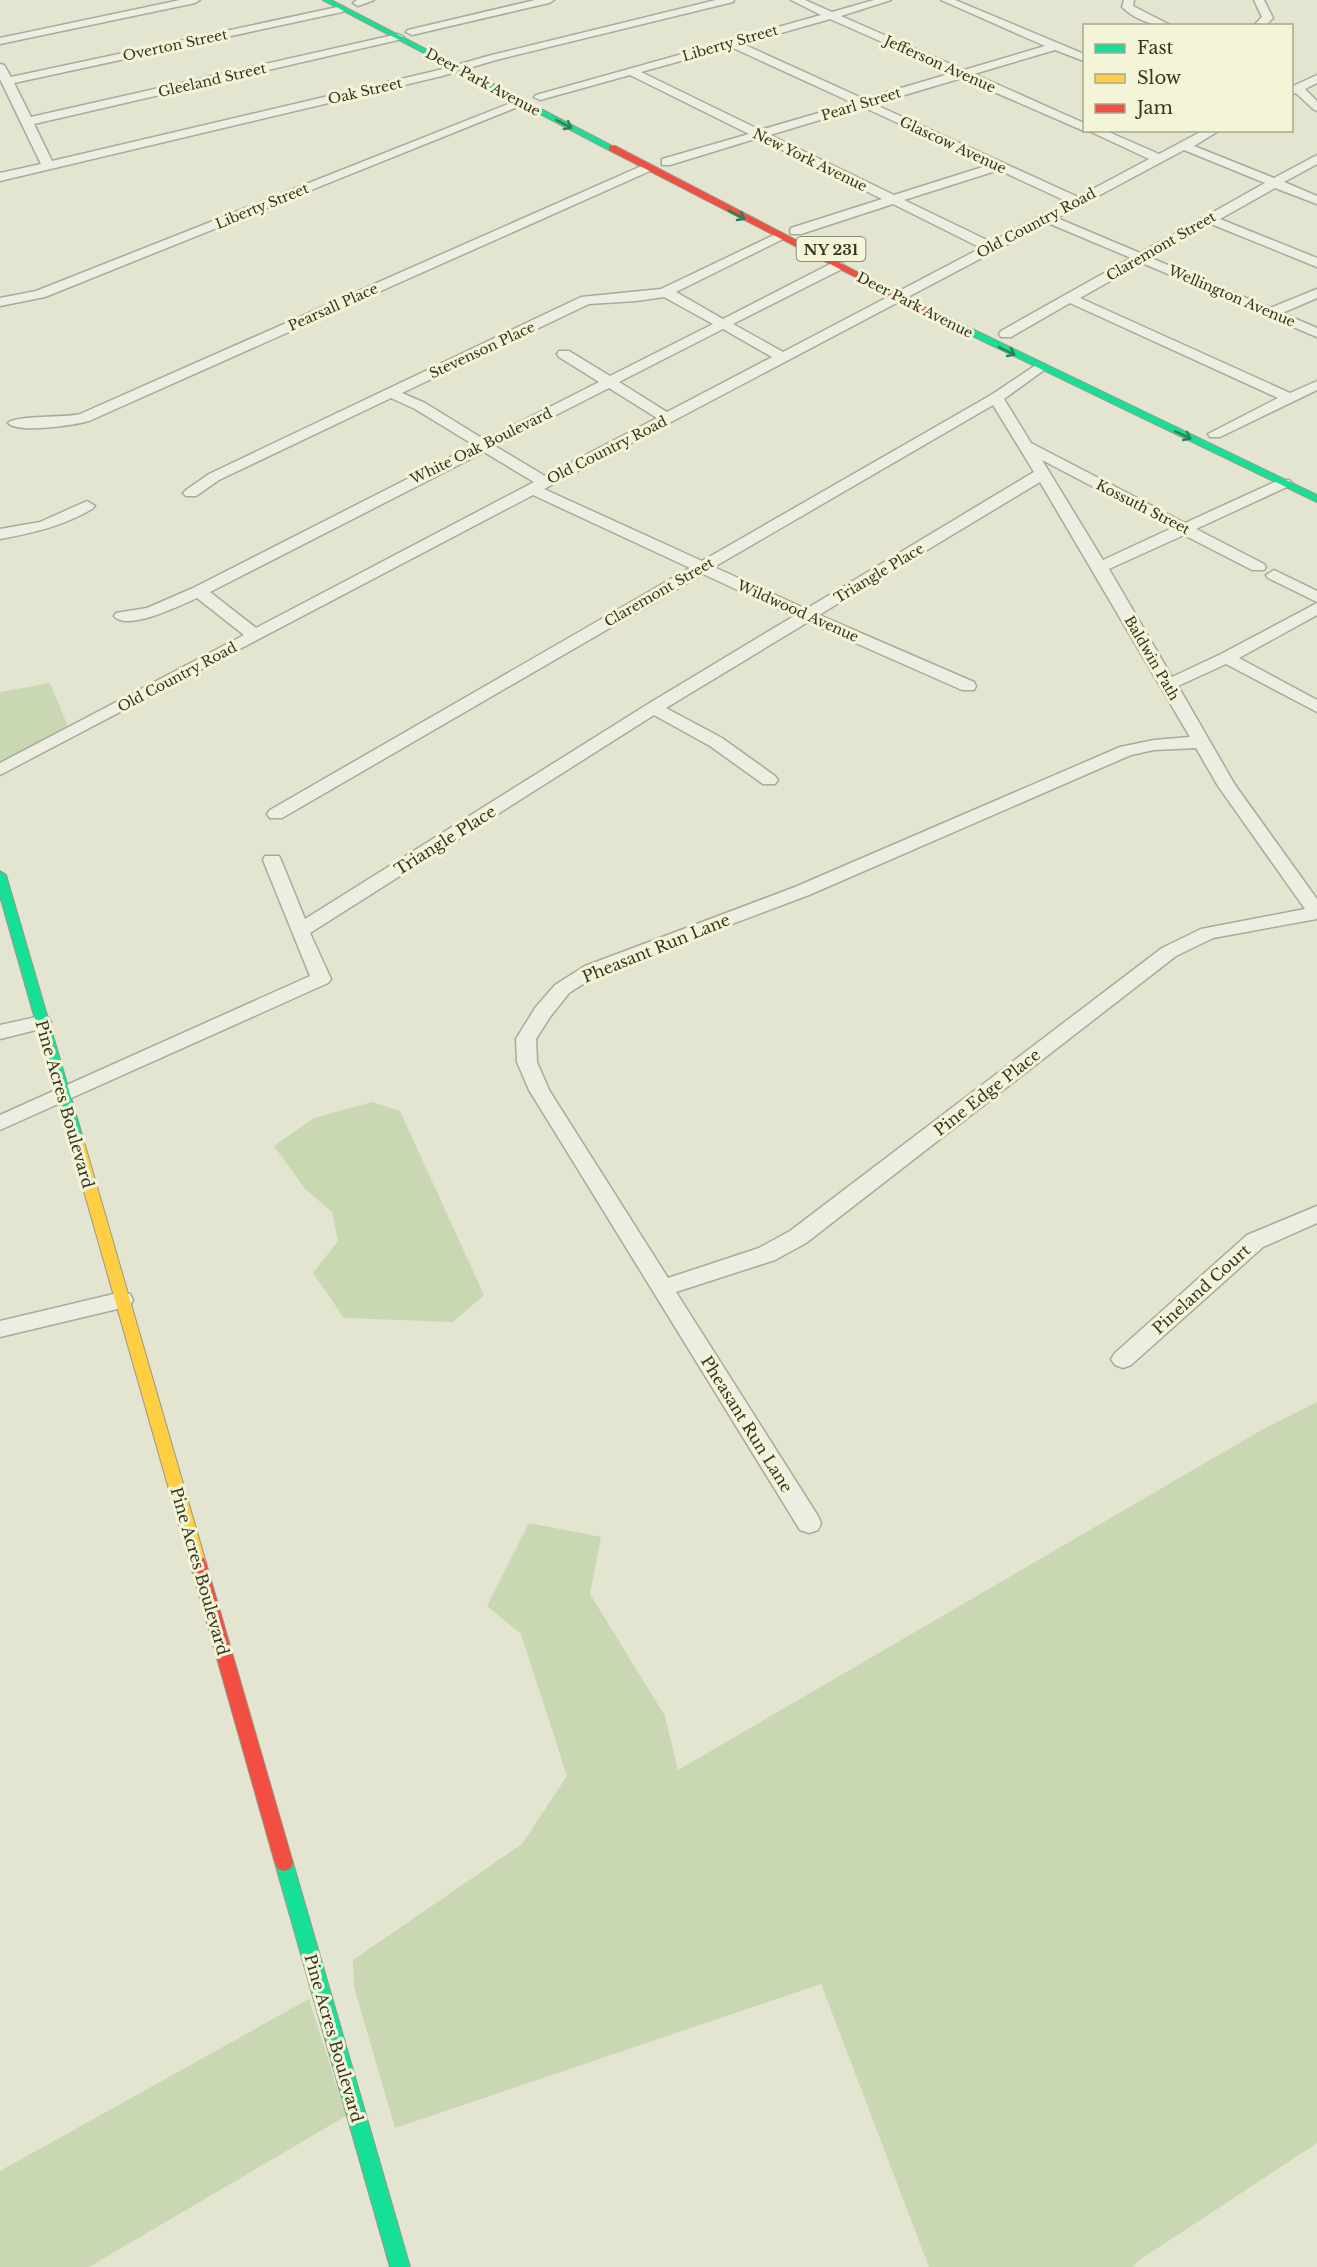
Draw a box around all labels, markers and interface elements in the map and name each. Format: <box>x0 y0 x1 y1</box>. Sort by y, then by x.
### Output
street label: Liberty Street <box>680 21 781 65</box>
legend <box>1083 24 1293 132</box>
street label: Overton Street <box>121 25 230 65</box>
street label: Jefferson Avenue <box>880 31 998 97</box>
text: Fast <box>1137 37 1174 59</box>
street label: Deer Park Avenue <box>422 44 544 120</box>
street label: Gleeland Street <box>156 59 268 101</box>
text: Slow <box>1137 67 1182 89</box>
street label: Oak Street <box>326 74 404 108</box>
street label: Pearl Street <box>819 83 904 125</box>
text: Jam <box>1135 97 1173 119</box>
street label: Glascow Avenue <box>897 112 1009 178</box>
one-way arrow <box>555 119 573 131</box>
street label: New York Avenue <box>750 125 870 195</box>
street label: Liberty Street <box>213 179 312 233</box>
street label: Old Country Road <box>973 184 1099 262</box>
street label: Claremont Street <box>1103 207 1220 285</box>
one-way arrow <box>727 209 745 221</box>
road number: NY 231 <box>796 237 866 261</box>
street label: Wellington Avenue <box>1165 261 1298 331</box>
street label: Deer Park Avenue <box>854 268 976 342</box>
street label: Pearsall Place <box>285 279 381 335</box>
street label: Stevenson Place <box>426 318 538 382</box>
one-way arrow <box>997 345 1015 357</box>
street label: White Oak Boulevard <box>406 404 555 489</box>
street label: Old Country Road <box>544 412 670 488</box>
one-way arrow <box>1173 429 1191 441</box>
street label: Kossuth Street <box>1093 476 1194 539</box>
street label: Triangle Place <box>831 539 927 607</box>
street label: Claremont Street <box>601 553 718 631</box>
street label: Wildwood Avenue <box>733 576 862 646</box>
street label: Baldwin Path <box>1120 612 1184 704</box>
street label: Old Country Road <box>114 638 240 716</box>
street label: Triangle Place <box>391 801 499 879</box>
street label: Pheasant Run Lane <box>579 909 733 987</box>
street label: Pine Acres Boulevard <box>31 1018 99 1191</box>
street label: Pine Edge Place <box>930 1044 1044 1140</box>
street label: Pineland Court <box>1148 1240 1254 1338</box>
street label: Pheasant Run Lane <box>697 1352 797 1496</box>
street label: Pine Acres Boulevard <box>166 1485 234 1658</box>
street label: Pine Acres Boulevard <box>300 1952 368 2125</box>

